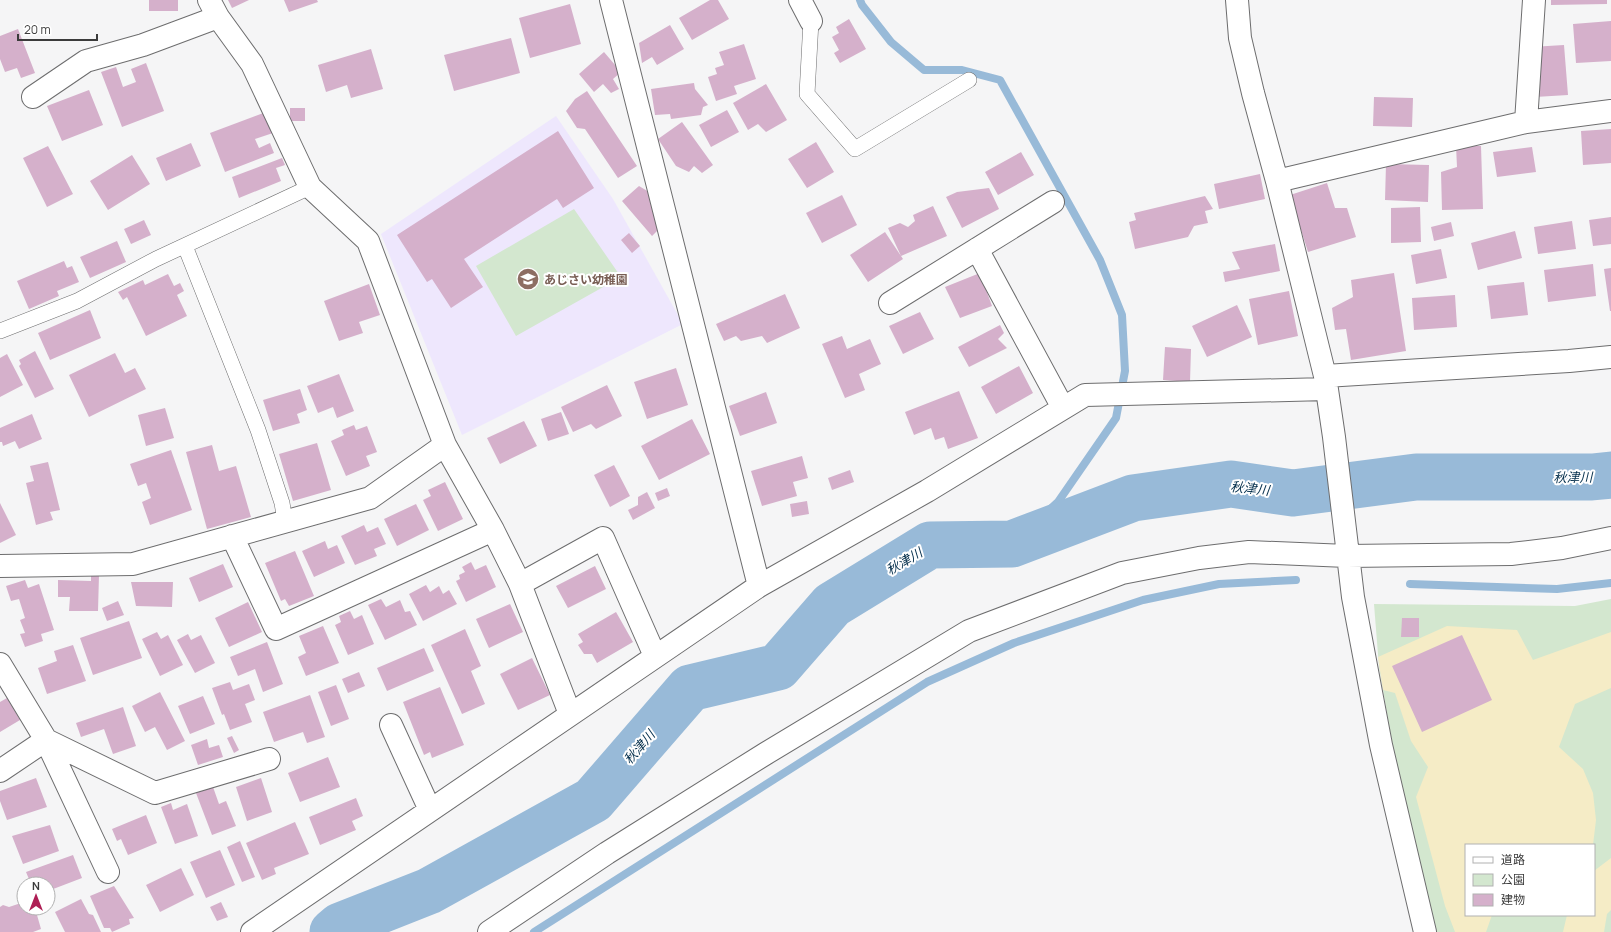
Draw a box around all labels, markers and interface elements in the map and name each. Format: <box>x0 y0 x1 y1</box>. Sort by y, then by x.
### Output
scale bar <box>18 16 97 42</box>
text: 20 m <box>24 21 51 38</box>
school or university icon: あじさい幼稚園 <box>515 266 541 292</box>
place label: あじさい幼稚園 <box>544 271 628 288</box>
water label: 秋津川 <box>1553 468 1595 486</box>
water label: 秋津川 <box>1230 477 1272 499</box>
water label: 秋津川 <box>883 542 927 579</box>
water label: 秋津川 <box>619 725 660 768</box>
legend <box>1465 844 1595 916</box>
text: 道路 <box>1501 851 1525 868</box>
text: 公園 <box>1501 871 1525 888</box>
north arrow <box>16 876 56 916</box>
text: N <box>32 878 40 893</box>
text: 建物 <box>1501 891 1525 908</box>

